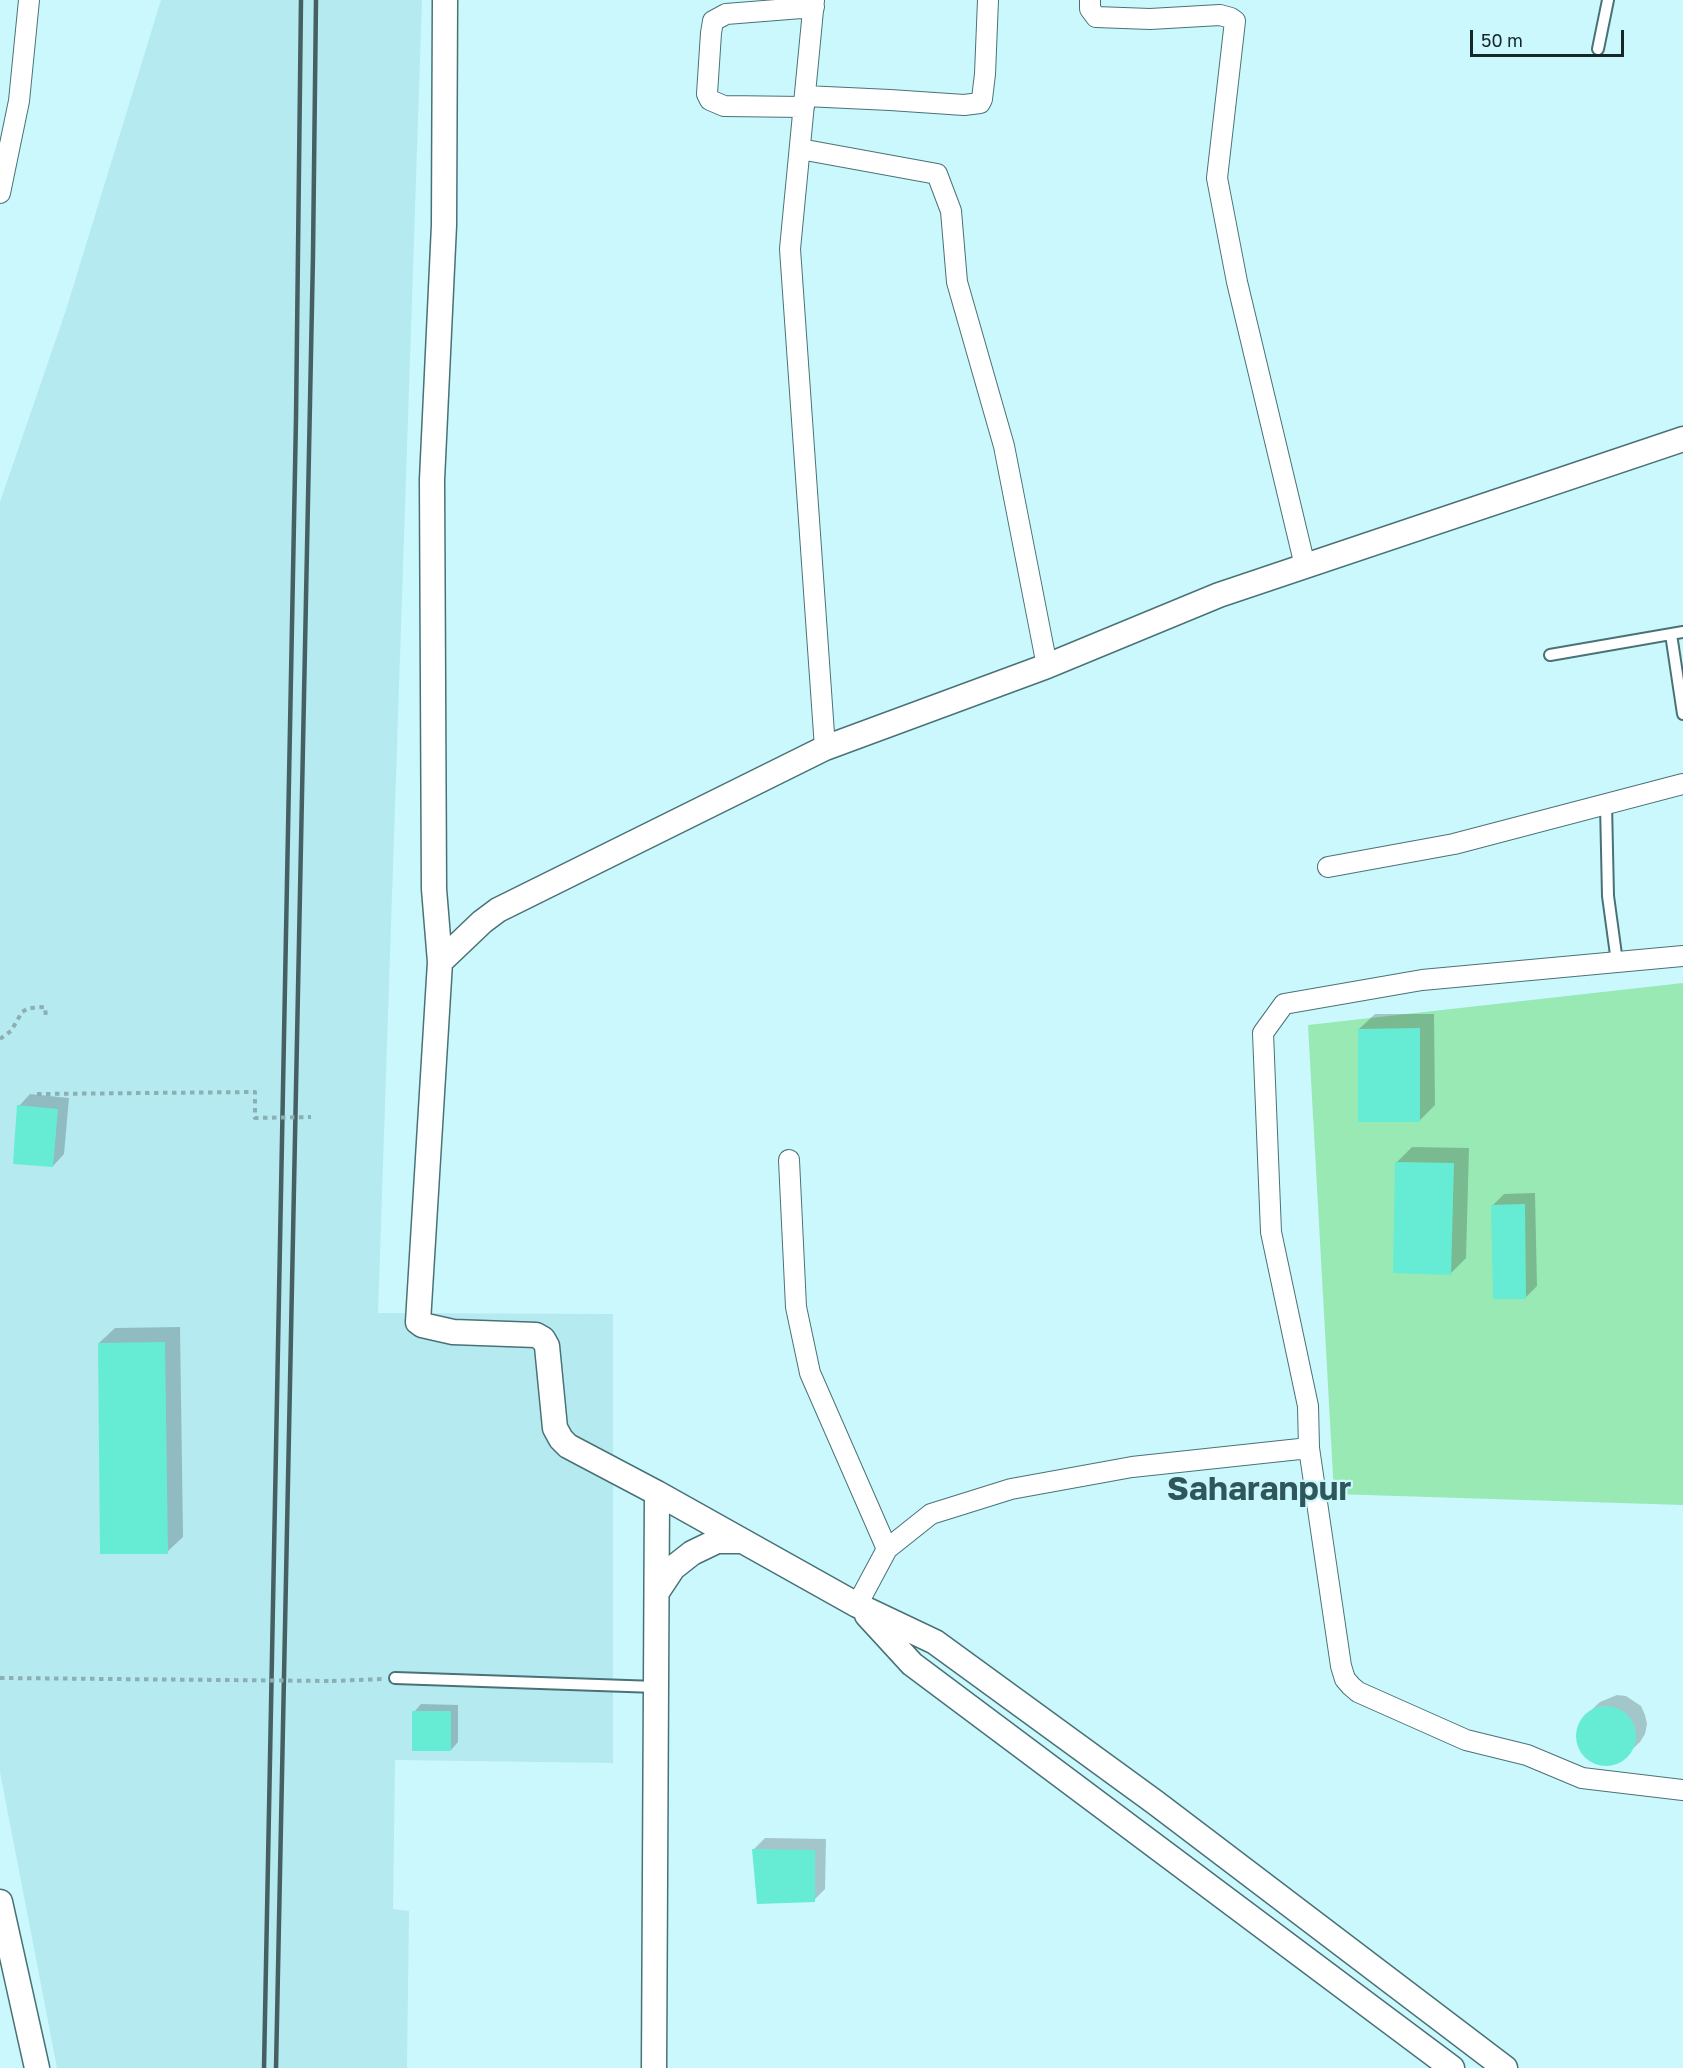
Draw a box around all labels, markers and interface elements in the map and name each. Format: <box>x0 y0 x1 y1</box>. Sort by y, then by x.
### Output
scale bar <box>1473 18 1628 56</box>
text: 50 m <box>1481 29 1523 51</box>
district label: Saharanpur <box>1167 1470 1351 1510</box>

